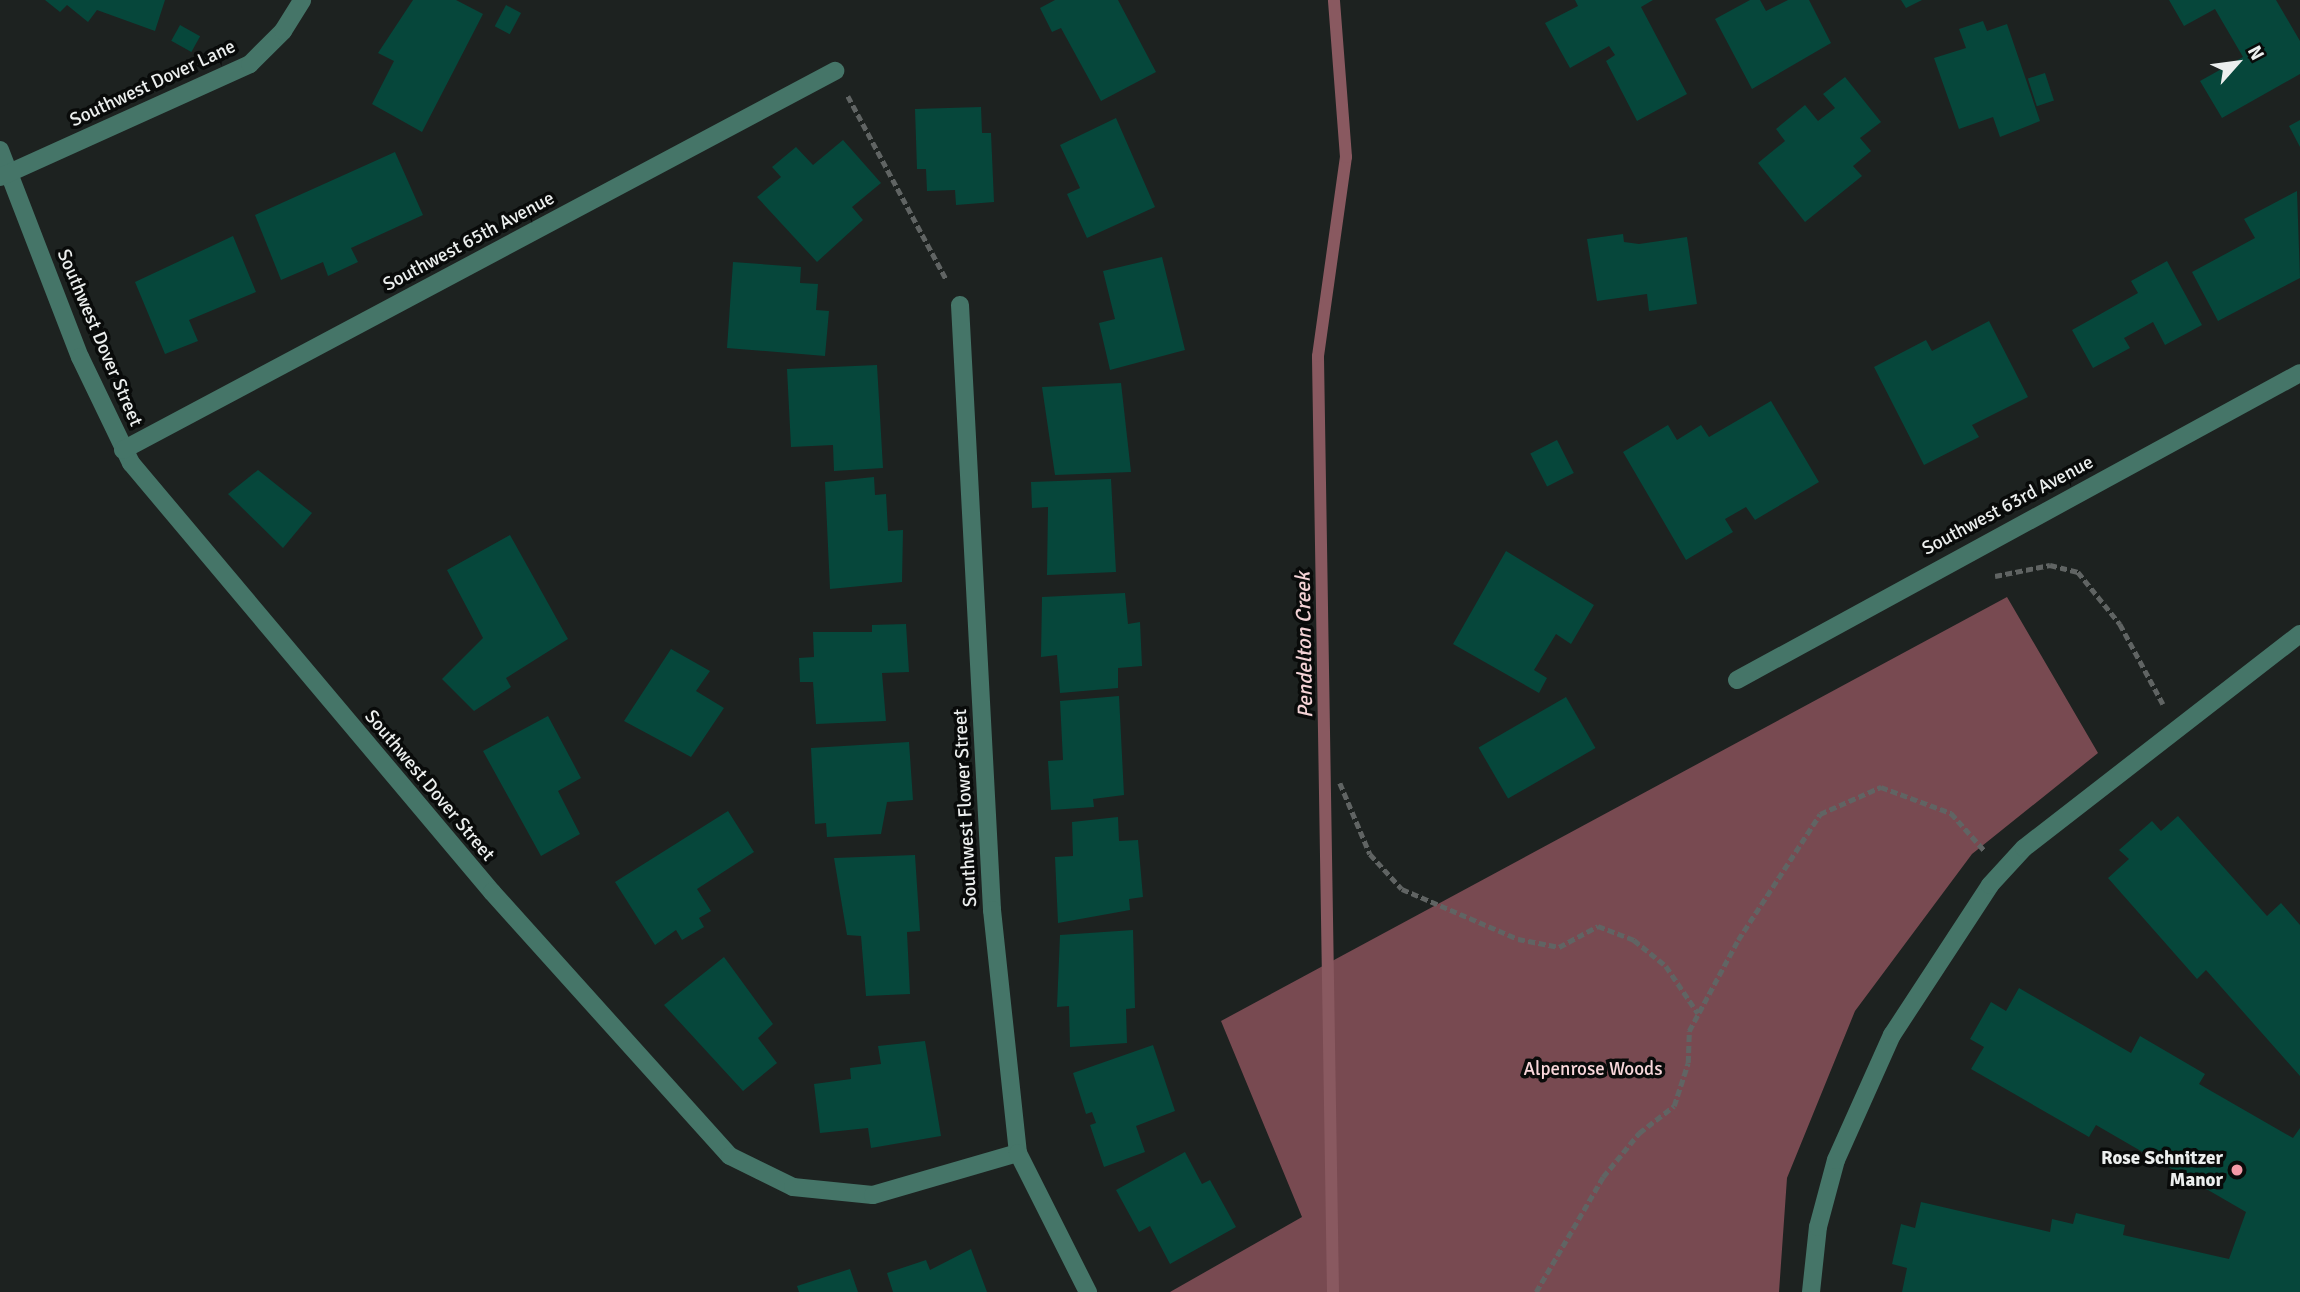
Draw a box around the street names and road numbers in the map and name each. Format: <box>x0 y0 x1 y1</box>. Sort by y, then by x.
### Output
street label: Southwest Dover Lane <box>67 36 239 132</box>
street label: Southwest 65th Avenue <box>379 187 559 297</box>
street label: Southwest Dover Street <box>51 246 147 430</box>
street label: Southwest 63rd Avenue <box>1918 451 2098 561</box>
street label: Southwest Dover Street <box>359 706 499 866</box>
street label: Southwest Flower Street <box>949 708 983 908</box>

